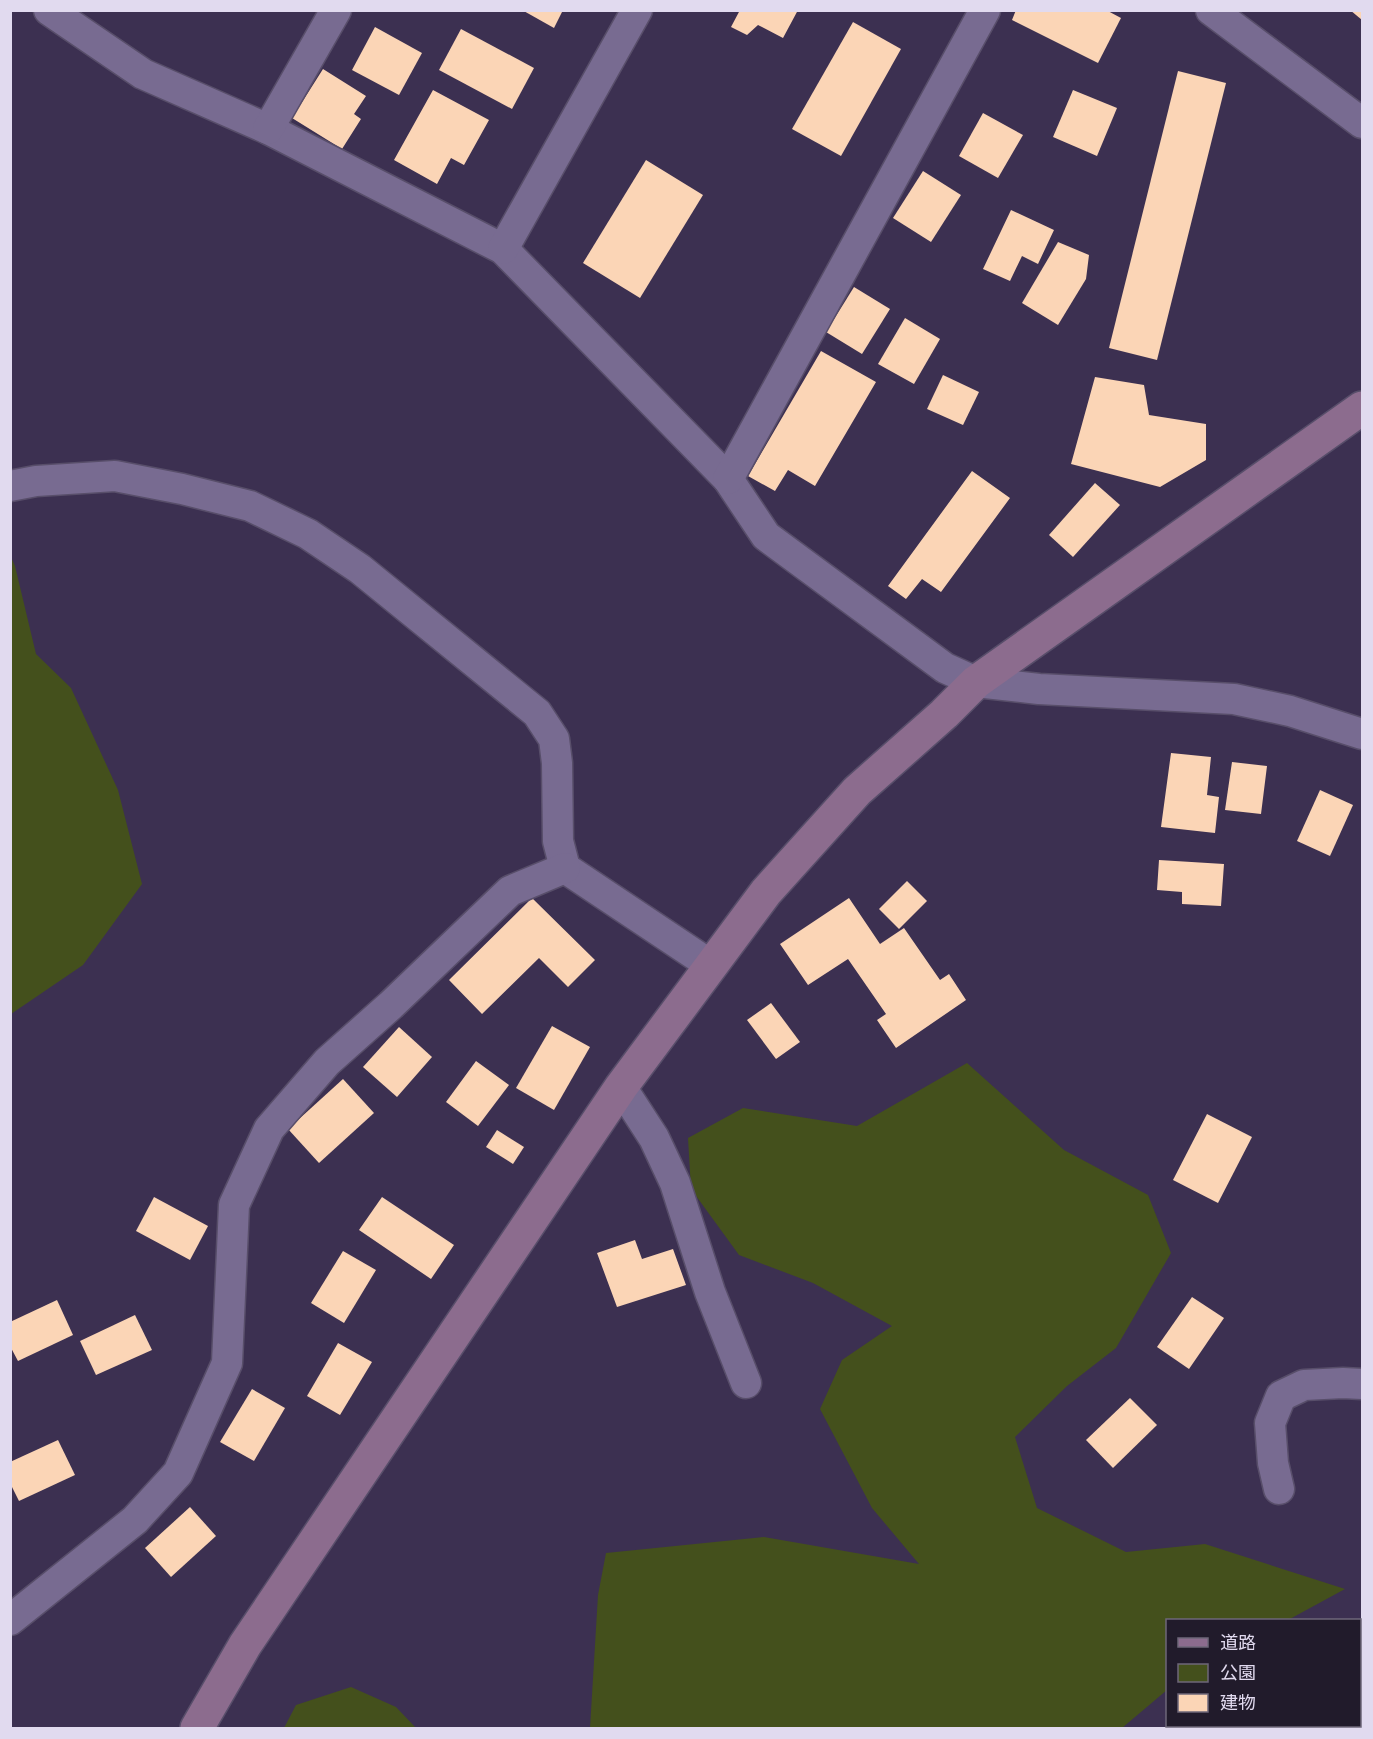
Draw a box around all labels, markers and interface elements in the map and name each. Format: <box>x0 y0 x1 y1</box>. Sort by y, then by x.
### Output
legend <box>1166 1619 1361 1727</box>
text: 道路 <box>1220 1632 1256 1654</box>
text: 公園 <box>1220 1662 1256 1684</box>
text: 建物 <box>1220 1692 1256 1714</box>

